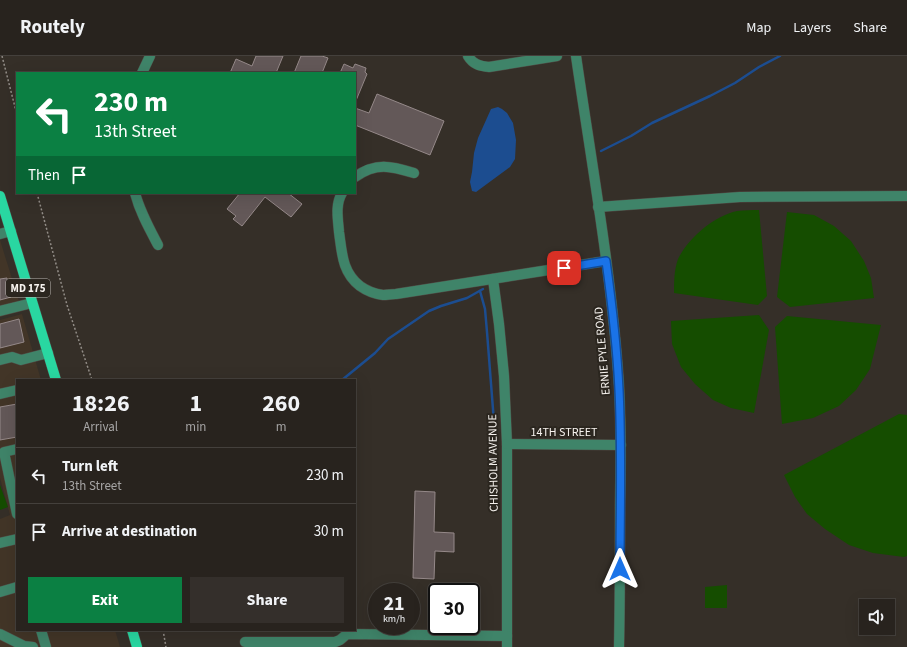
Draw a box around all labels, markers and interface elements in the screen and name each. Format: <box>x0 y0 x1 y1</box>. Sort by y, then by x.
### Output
text: Routely <box>20 14 85 41</box>
text: Map <box>746 18 771 38</box>
text: Layers <box>793 18 831 38</box>
text: Share <box>853 18 887 38</box>
text: 230 m <box>94 82 168 122</box>
icon: left <box>28 88 80 140</box>
text: 13th Street <box>94 119 176 144</box>
icon: arrive <box>68 164 90 186</box>
text: Then <box>28 165 60 186</box>
pin <box>547 251 581 285</box>
icon: arrive <box>553 257 575 279</box>
road number: MD 175 <box>6 279 50 297</box>
street label: ERNIE PYLE ROAD <box>590 306 615 396</box>
text: 18:26 <box>72 386 130 421</box>
text: 1 <box>190 386 202 421</box>
text: 260 <box>262 386 300 421</box>
street label: CHISHOLM AVENUE <box>484 414 503 512</box>
text: Arrival <box>83 418 118 436</box>
text: min <box>185 418 206 436</box>
text: m <box>276 418 287 436</box>
street label: 14TH STREET <box>530 424 598 441</box>
text: Turn left <box>62 456 118 477</box>
icon: left <box>28 465 50 487</box>
text: 230 m <box>306 465 344 486</box>
text: 13th Street <box>62 477 122 495</box>
icon: arrive <box>28 521 50 543</box>
text: Arrive at destination <box>62 521 197 542</box>
text: 30 m <box>314 521 344 542</box>
position arrow <box>599 548 641 590</box>
button: Exit <box>28 577 182 623</box>
button: Share <box>190 577 344 623</box>
speed limit sign: 30 <box>428 583 480 635</box>
text: 21 <box>383 590 405 618</box>
map controls <box>859 599 895 635</box>
button: sound <box>859 599 895 635</box>
text: km/h <box>383 612 405 626</box>

